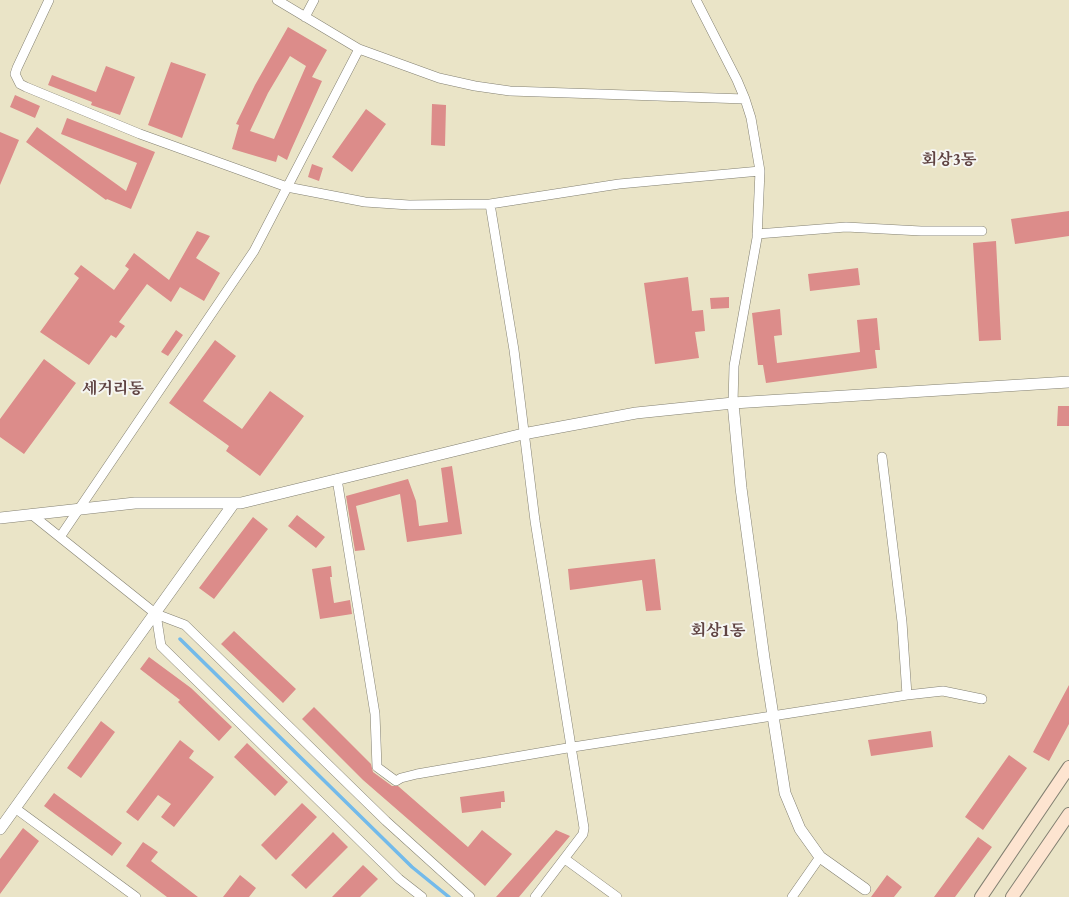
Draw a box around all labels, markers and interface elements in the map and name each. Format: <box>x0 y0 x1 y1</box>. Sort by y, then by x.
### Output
district label: 회상3동 <box>922 151 976 171</box>
district label: 세거리동 <box>82 380 144 400</box>
district label: 회상1동 <box>691 622 745 642</box>

